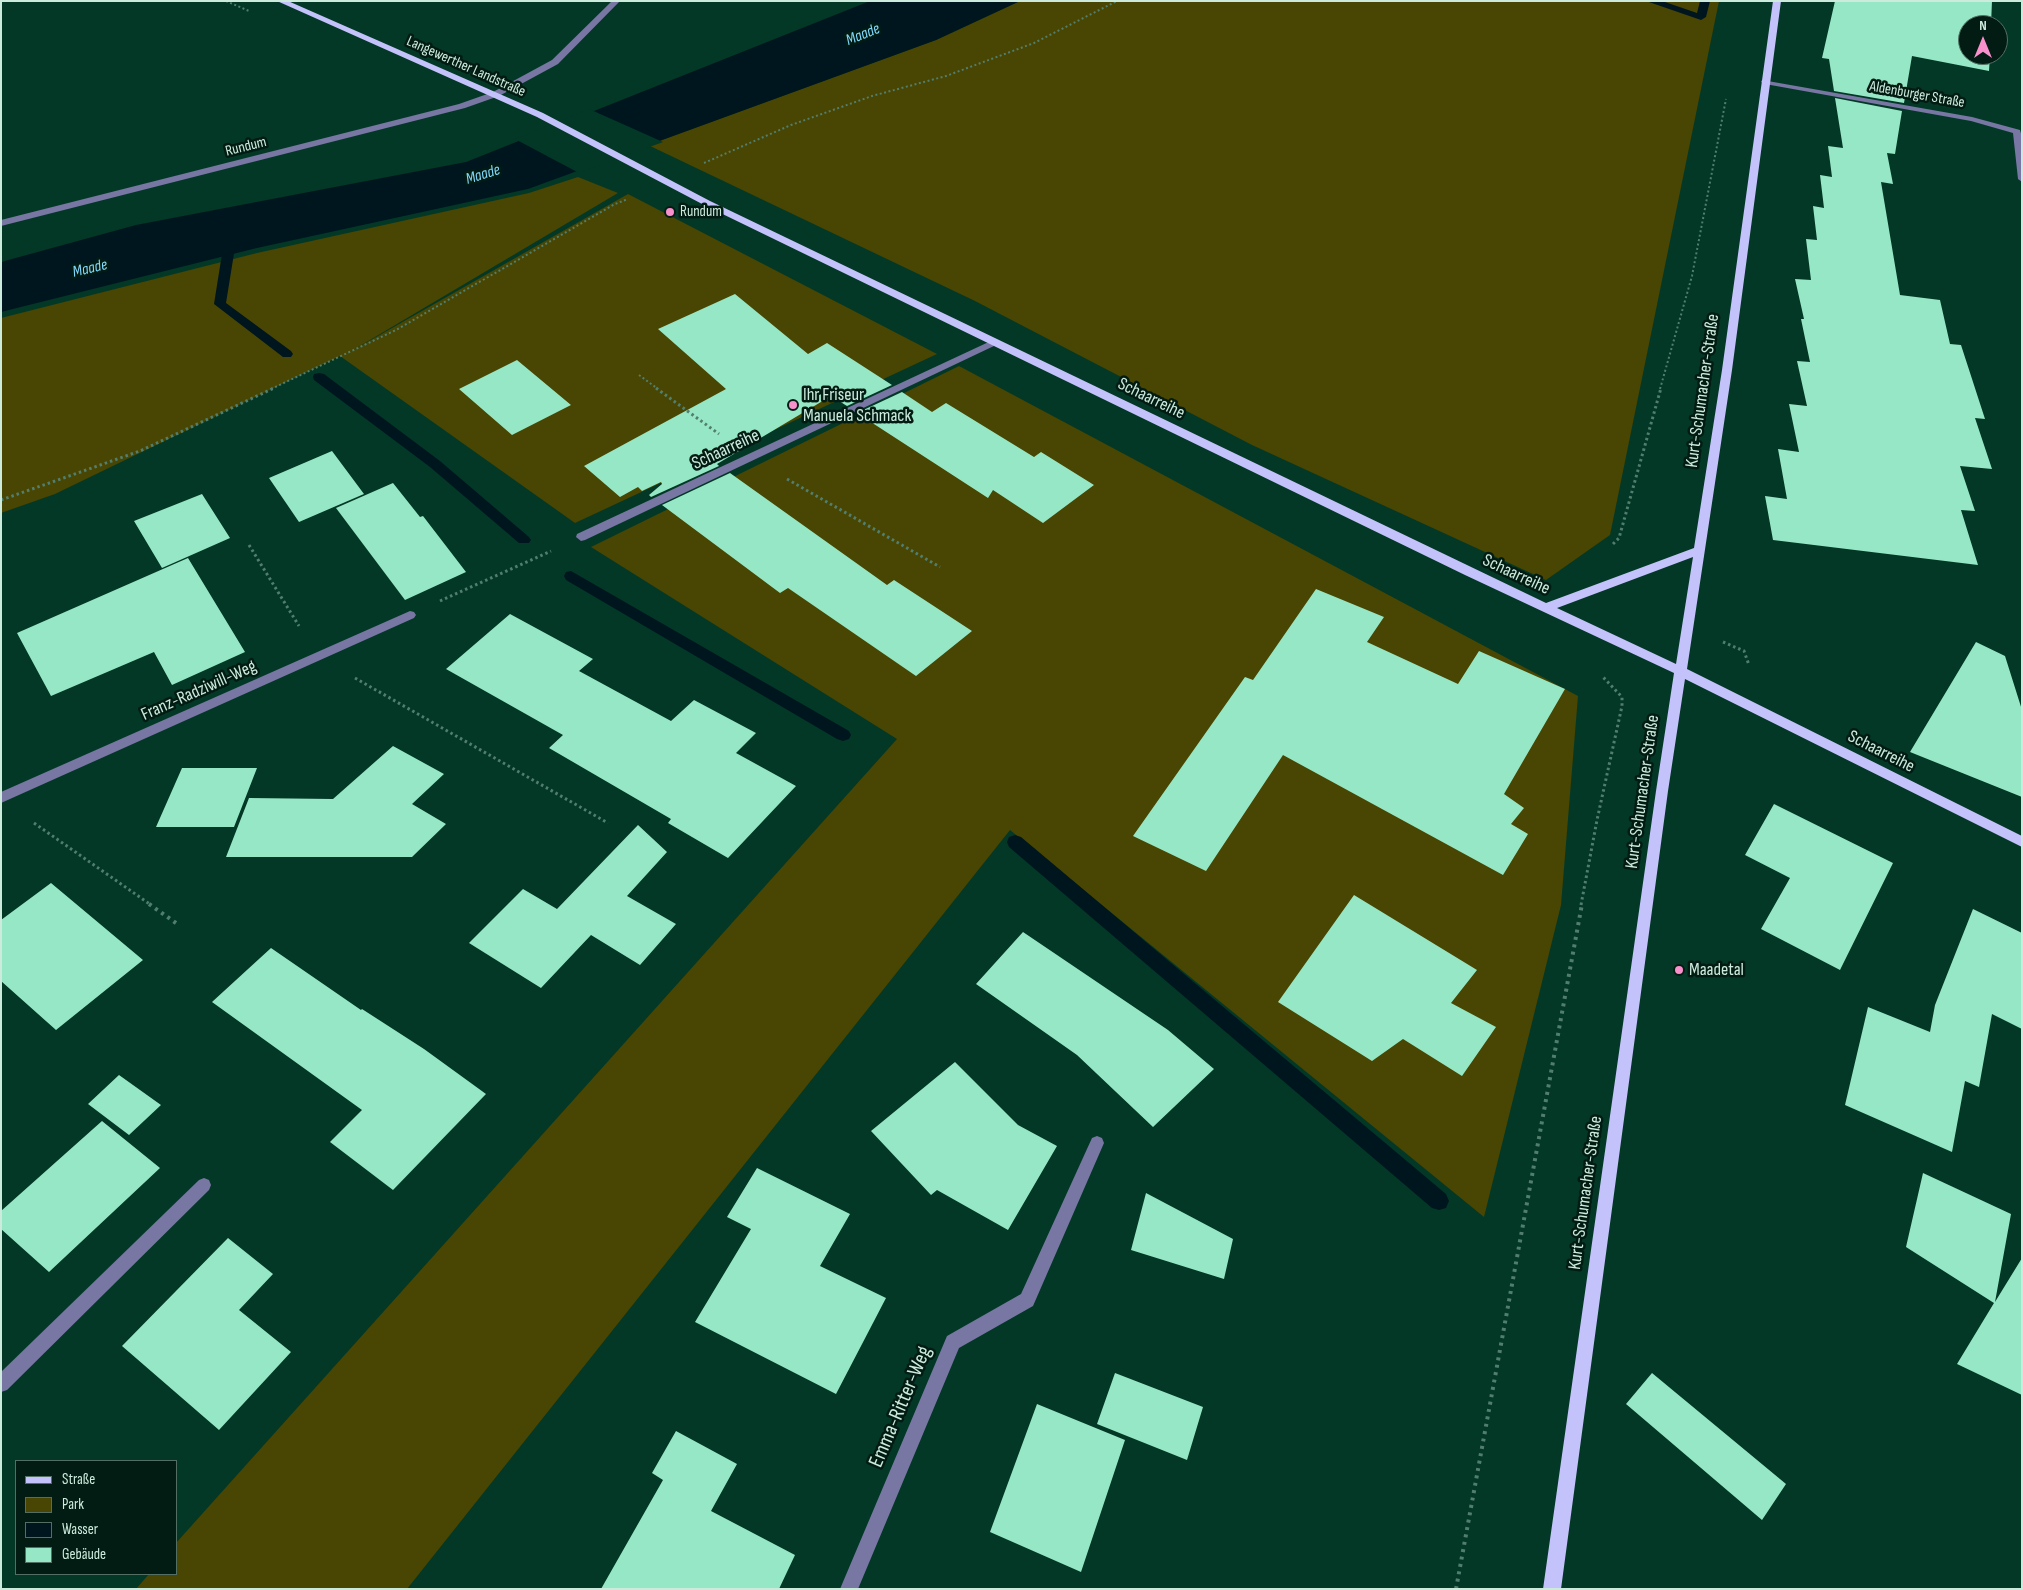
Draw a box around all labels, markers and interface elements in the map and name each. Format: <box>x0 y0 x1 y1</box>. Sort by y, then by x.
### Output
north arrow <box>1958 15 2008 65</box>
text: N <box>1979 17 1987 34</box>
water label: Maade <box>843 20 883 50</box>
street label: Langewerther Landstraße <box>404 33 528 101</box>
street label: Aldenburger Straße <box>1868 78 1966 112</box>
street label: Rundum <box>224 133 268 161</box>
water label: Maade <box>463 161 503 189</box>
place label: Rundum <box>680 203 722 221</box>
marker: Rundum <box>664 206 676 218</box>
water label: Maade <box>71 256 109 282</box>
street label: Kurt-Schumacher-Straße <box>1682 313 1724 469</box>
street label: Schaarreihe <box>1114 374 1188 424</box>
place label: Ihr Friseur Manuela Schmack <box>803 384 911 426</box>
marker: Ihr Friseur Manuela Schmack <box>787 399 799 411</box>
street label: Schaarreihe <box>689 425 763 475</box>
street label: Schaarreihe <box>1479 550 1553 600</box>
street label: Franz-Radziwill-Weg <box>138 656 260 726</box>
street label: Kurt-Schumacher-Straße <box>1622 714 1664 870</box>
street label: Schaarreihe <box>1844 726 1918 778</box>
place label: Maadetal <box>1689 959 1744 981</box>
marker: Maadetal <box>1673 964 1685 976</box>
street label: Kurt-Schumacher-Straße <box>1565 1115 1607 1271</box>
street label: Emma-Ritter-Weg <box>864 1343 938 1471</box>
legend <box>15 1460 178 1575</box>
text: Straße <box>62 1470 95 1489</box>
text: Park <box>62 1495 84 1514</box>
text: Wasser <box>62 1520 98 1539</box>
text: Gebäude <box>62 1545 106 1564</box>

